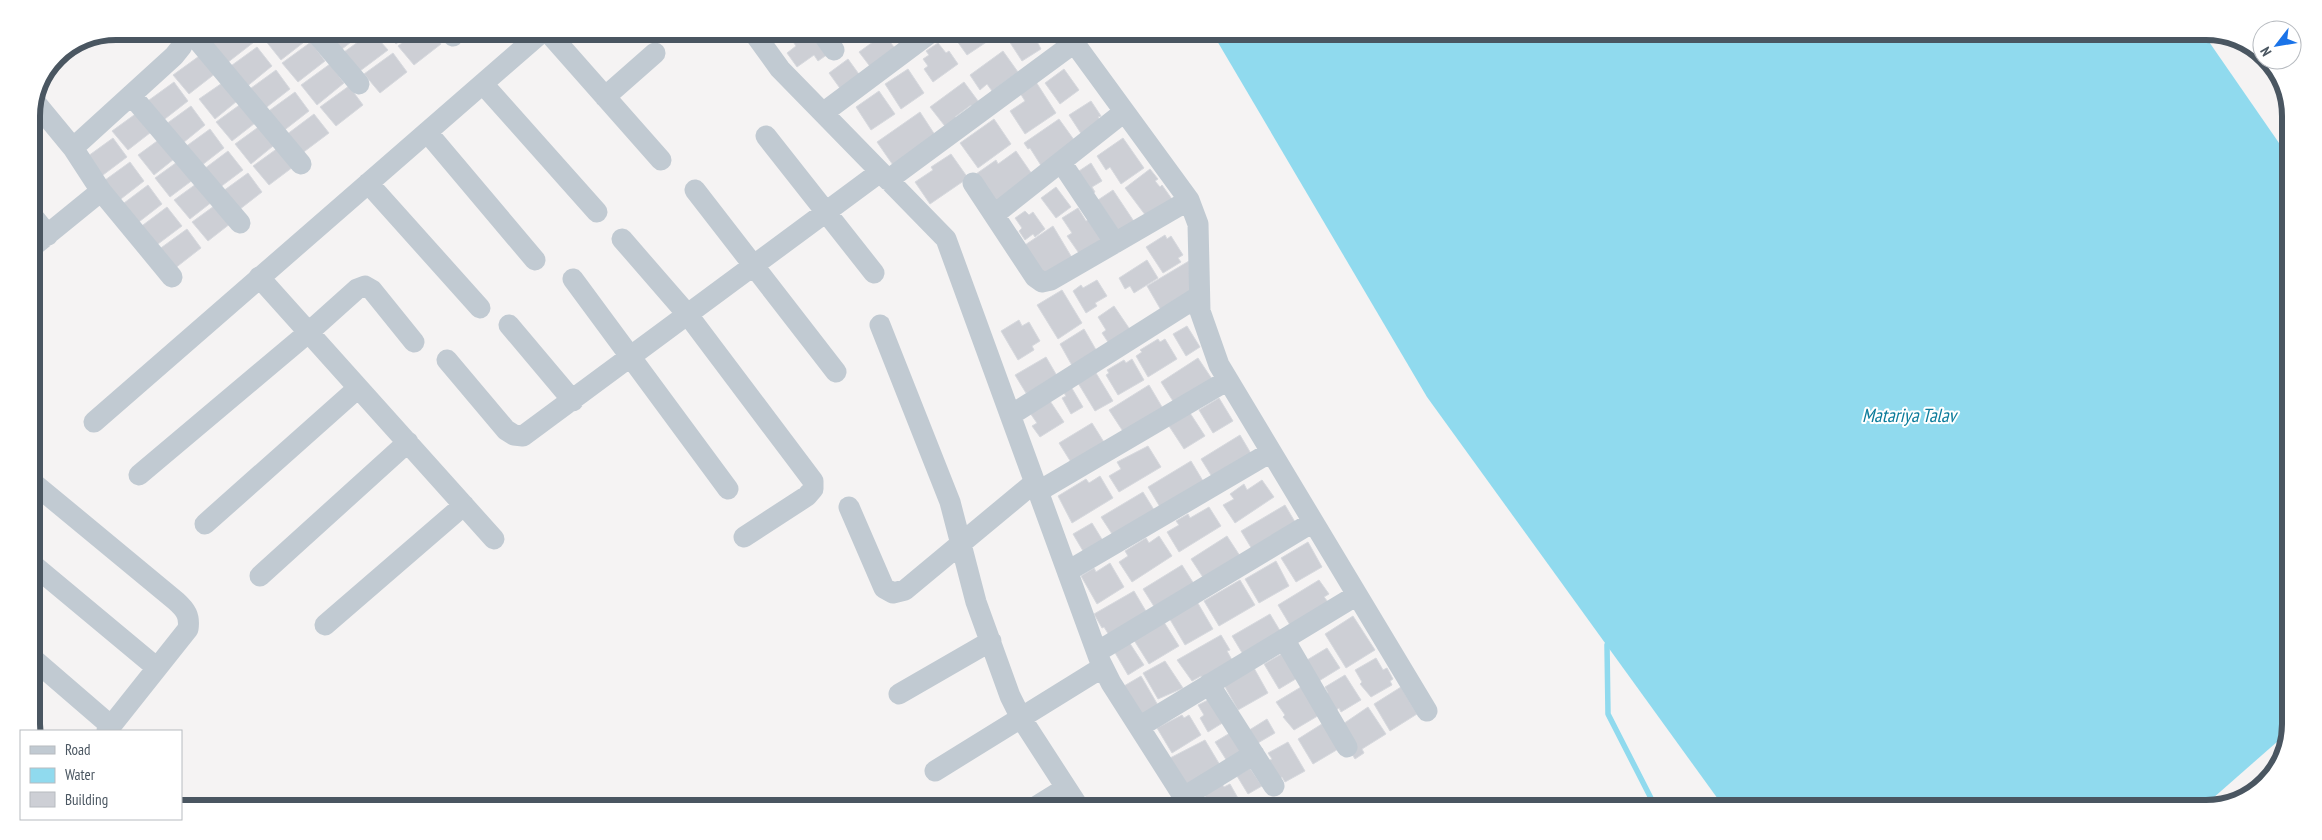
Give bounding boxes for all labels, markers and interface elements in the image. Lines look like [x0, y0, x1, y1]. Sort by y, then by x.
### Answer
north arrow [2252, 20, 2302, 70]
text: N [2256, 44, 2276, 60]
water label: Matariya Talav [1862, 403, 1959, 427]
legend [20, 730, 182, 820]
text: Road [65, 740, 91, 759]
text: Water [65, 765, 96, 784]
text: Building [65, 790, 108, 809]

